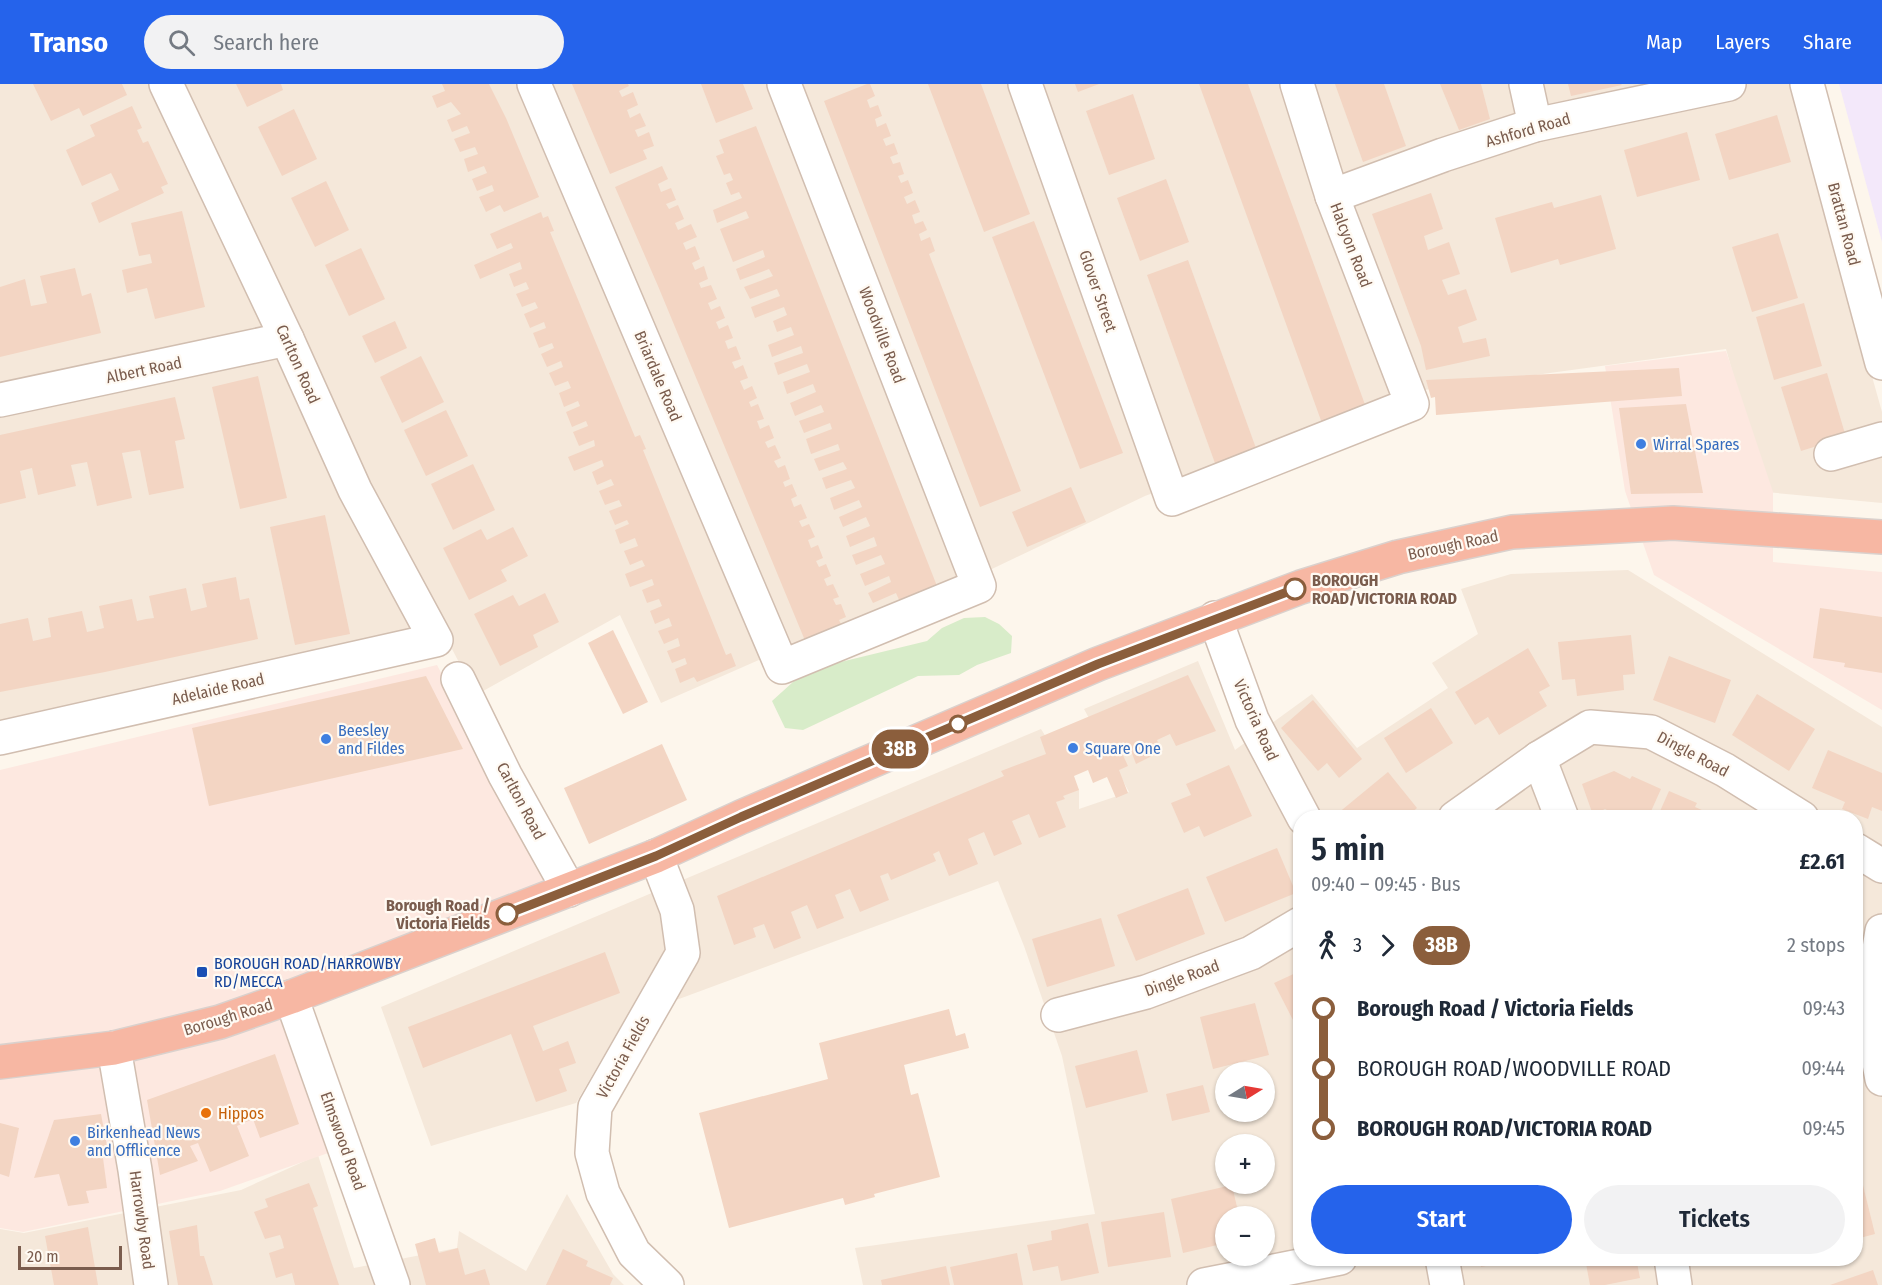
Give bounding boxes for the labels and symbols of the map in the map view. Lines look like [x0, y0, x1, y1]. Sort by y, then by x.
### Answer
street label: Ashford Road [1483, 109, 1573, 151]
street label: Brattan Road [1824, 180, 1864, 268]
street label: Halcyon Road [1326, 200, 1376, 290]
street label: Glover Street [1075, 248, 1121, 335]
street label: Woodville Road [855, 284, 909, 386]
street label: Carlton Road [272, 322, 324, 406]
street label: Briardale Road [630, 328, 686, 424]
street label: Albert Road [104, 353, 184, 387]
place label: Wirral Spares [1653, 435, 1740, 454]
marker: Wirral Spares [1634, 437, 1648, 451]
street label: Borough Road [1406, 526, 1500, 564]
place label: BOROUGH ROAD/VICTORIA ROAD [1312, 571, 1457, 608]
marker: BOROUGH ROAD/VICTORIA ROAD [1284, 578, 1306, 600]
street label: Adelaide Road [170, 669, 266, 709]
street label: Victoria Road [1230, 676, 1282, 764]
unlabelled marker [949, 715, 967, 733]
place label: Beesley and Fildes [338, 721, 405, 758]
street label: Dingle Road [1654, 727, 1732, 781]
line badge: 38B [866, 730, 934, 768]
marker: Beesley and Fildes [319, 732, 333, 746]
place label: Square One [1085, 739, 1161, 758]
marker: Square One [1066, 741, 1080, 755]
street label: Carlton Road [493, 759, 549, 843]
place label: Borough Road / Victoria Fields [386, 896, 490, 933]
marker: Borough Road / Victoria Fields [496, 903, 518, 925]
place label: BOROUGH ROAD/HARROWBY RD/MECCA [214, 954, 401, 991]
street label: Dingle Road [1142, 956, 1222, 1000]
marker: BOROUGH ROAD/HARROWBY RD/MECCA [195, 965, 209, 979]
street label: Borough Road [181, 994, 275, 1040]
street label: Victoria Fields [592, 1012, 654, 1102]
north arrow [1215, 1062, 1275, 1122]
street label: Elmswood Road [316, 1089, 370, 1193]
place label: Hippos [218, 1104, 264, 1123]
marker: Hippos [199, 1106, 213, 1120]
place label: Birkenhead News and Offlicence [87, 1123, 200, 1160]
marker: Birkenhead News and Offlicence [68, 1134, 82, 1148]
street label: Harrowby Road [126, 1169, 158, 1271]
scale bar [18, 1243, 122, 1270]

